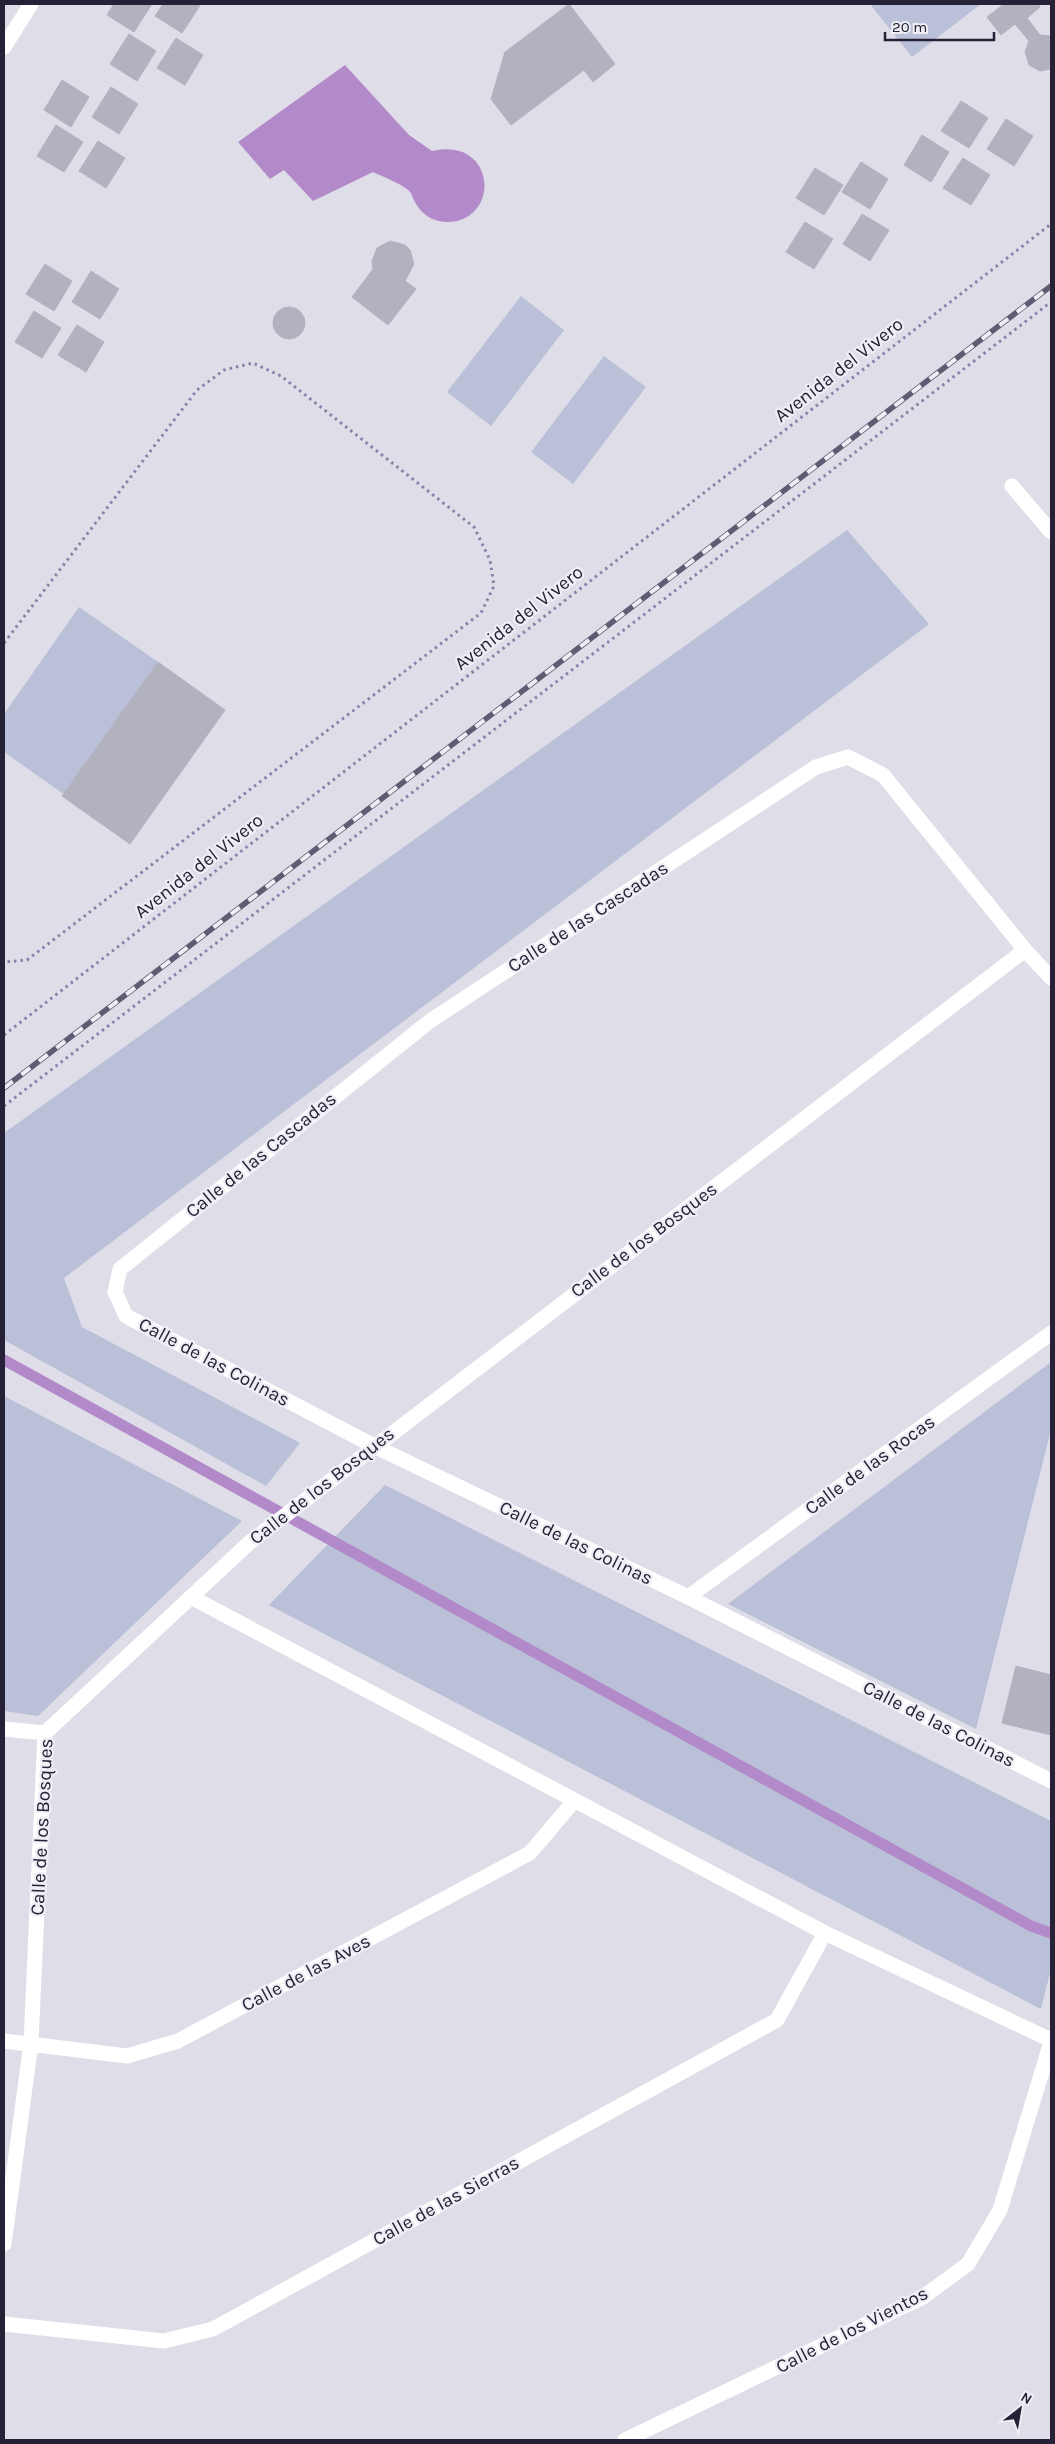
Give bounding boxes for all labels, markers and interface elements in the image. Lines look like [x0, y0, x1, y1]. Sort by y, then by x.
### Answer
scale bar [885, 10, 994, 42]
text: 20 m [892, 18, 927, 36]
street label: Avenida del Vivero [770, 313, 908, 427]
street label: Avenida del Vivero [450, 561, 588, 675]
street label: Avenida del Vivero [130, 809, 268, 923]
street label: Calle de las Cascadas [504, 857, 672, 977]
street label: Calle de las Cascadas [181, 1088, 341, 1222]
street label: Calle de los Bosques [567, 1178, 721, 1302]
street label: Calle de las Colinas [135, 1313, 293, 1411]
street label: Calle de las Rocas [801, 1411, 939, 1519]
street label: Calle de los Bosques [245, 1423, 399, 1549]
street label: Calle de las Colinas [496, 1496, 656, 1590]
street label: Calle de las Colinas [859, 1676, 1019, 1772]
street label: Calle de los Bosques [26, 1738, 58, 1916]
street label: Calle de las Aves [238, 1930, 374, 2016]
street label: Calle de las Sierras [369, 2152, 523, 2250]
street label: Calle de los Vientos [772, 2282, 932, 2378]
north arrow [995, 2384, 1045, 2434]
text: N [1018, 2388, 1035, 2408]

